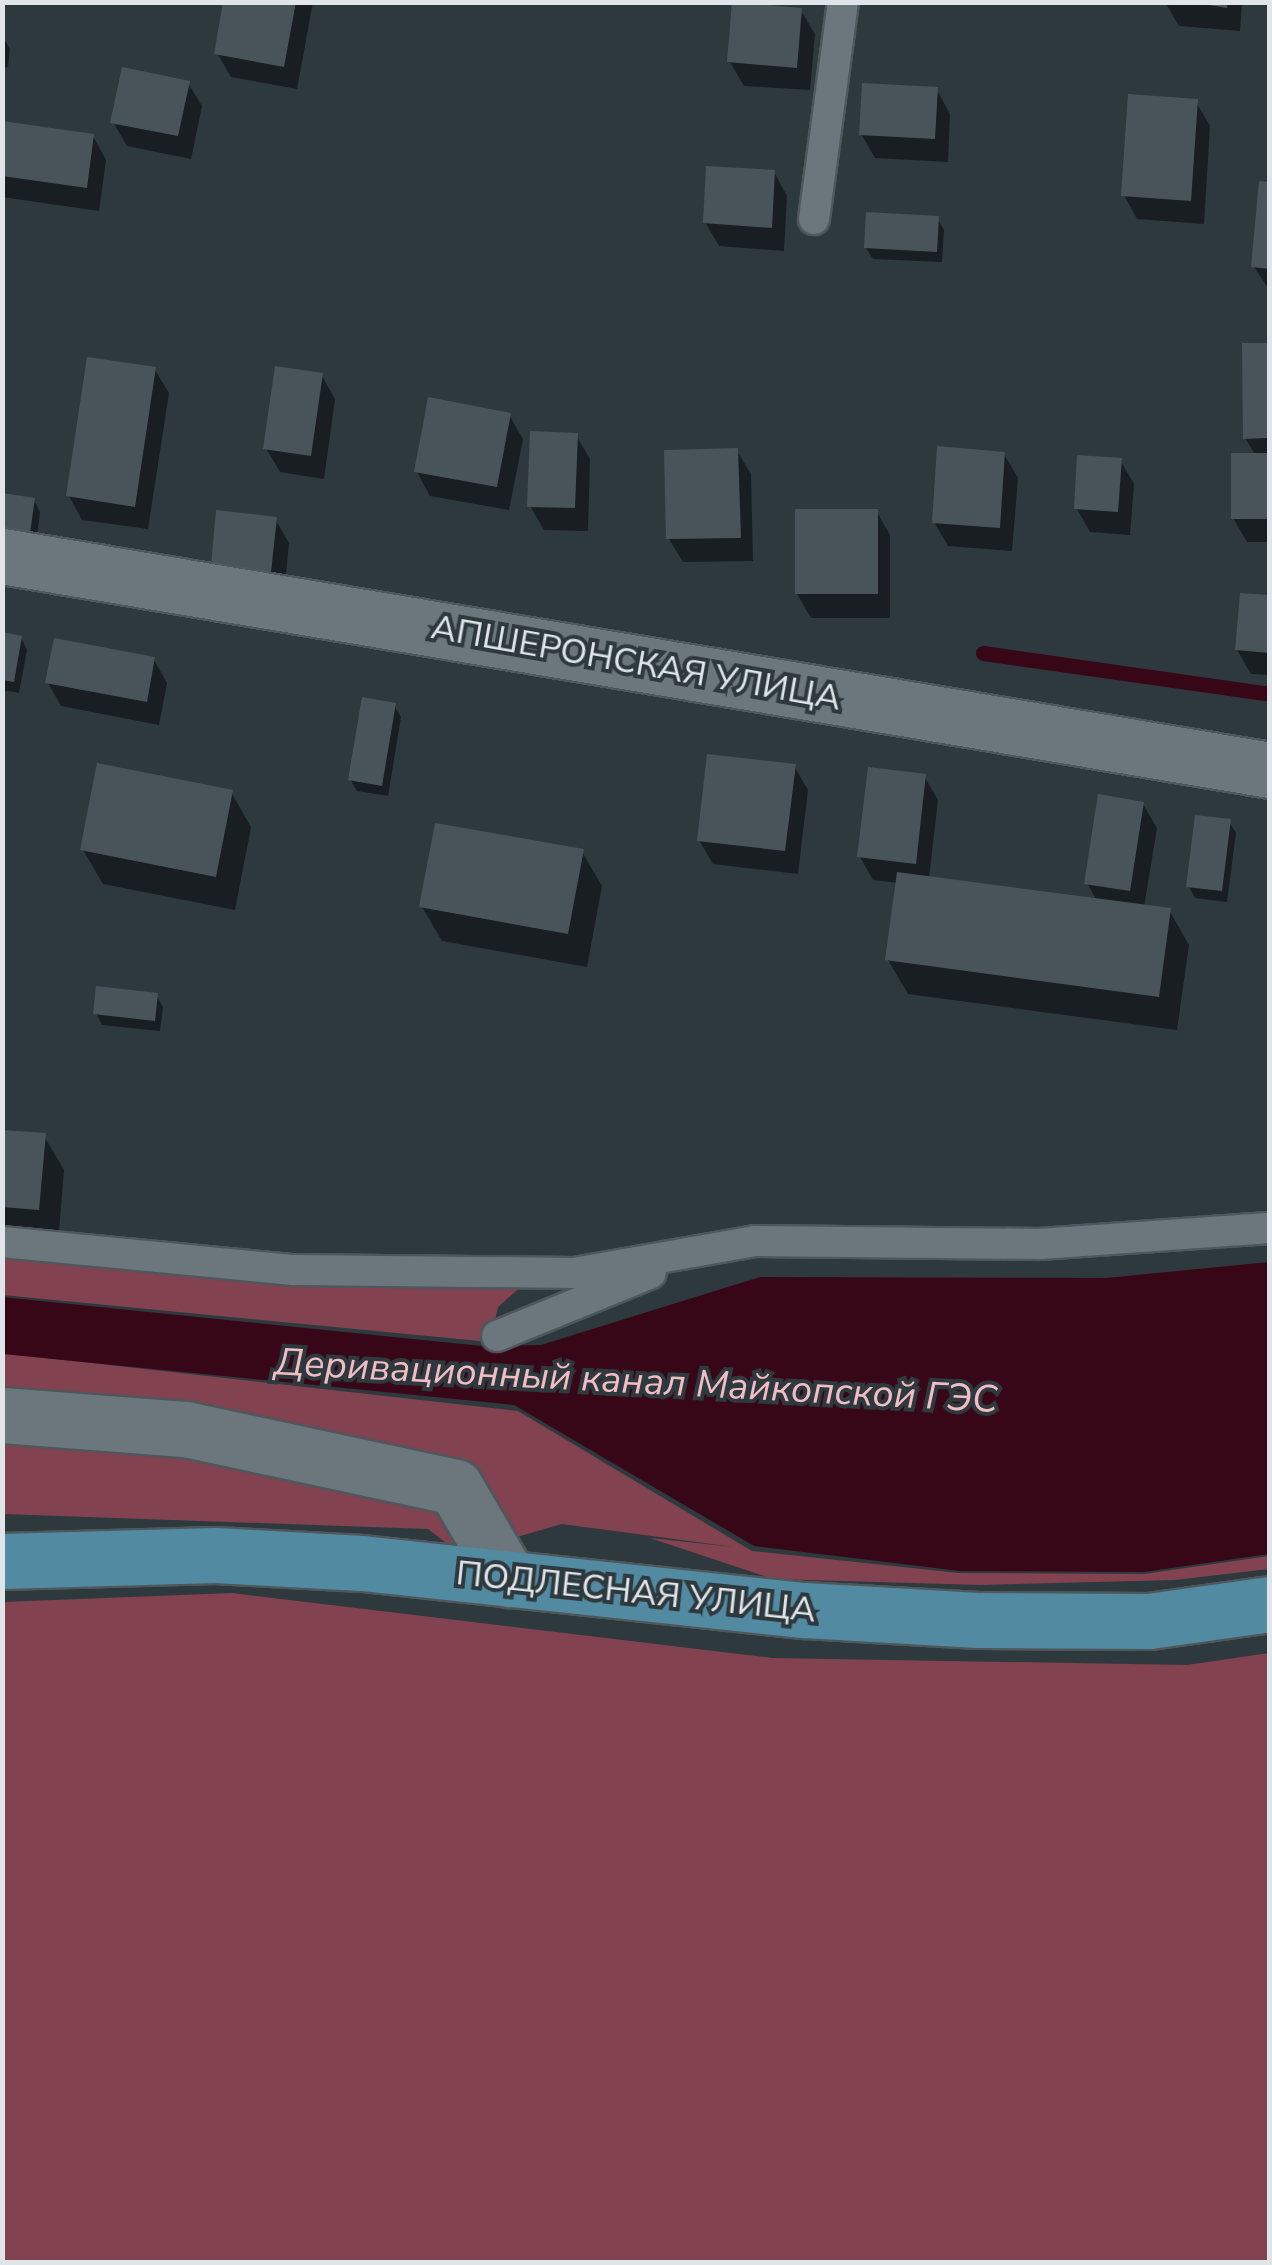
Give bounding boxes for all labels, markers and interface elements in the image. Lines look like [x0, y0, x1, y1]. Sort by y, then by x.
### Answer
street label: АПШЕРОНСКАЯ УЛИЦА [428, 606, 844, 720]
water label: Деривационный канал Майкопской ГЭС [273, 1339, 999, 1423]
street label: ПОДЛЕСНАЯ УЛИЦА [454, 1552, 818, 1632]

